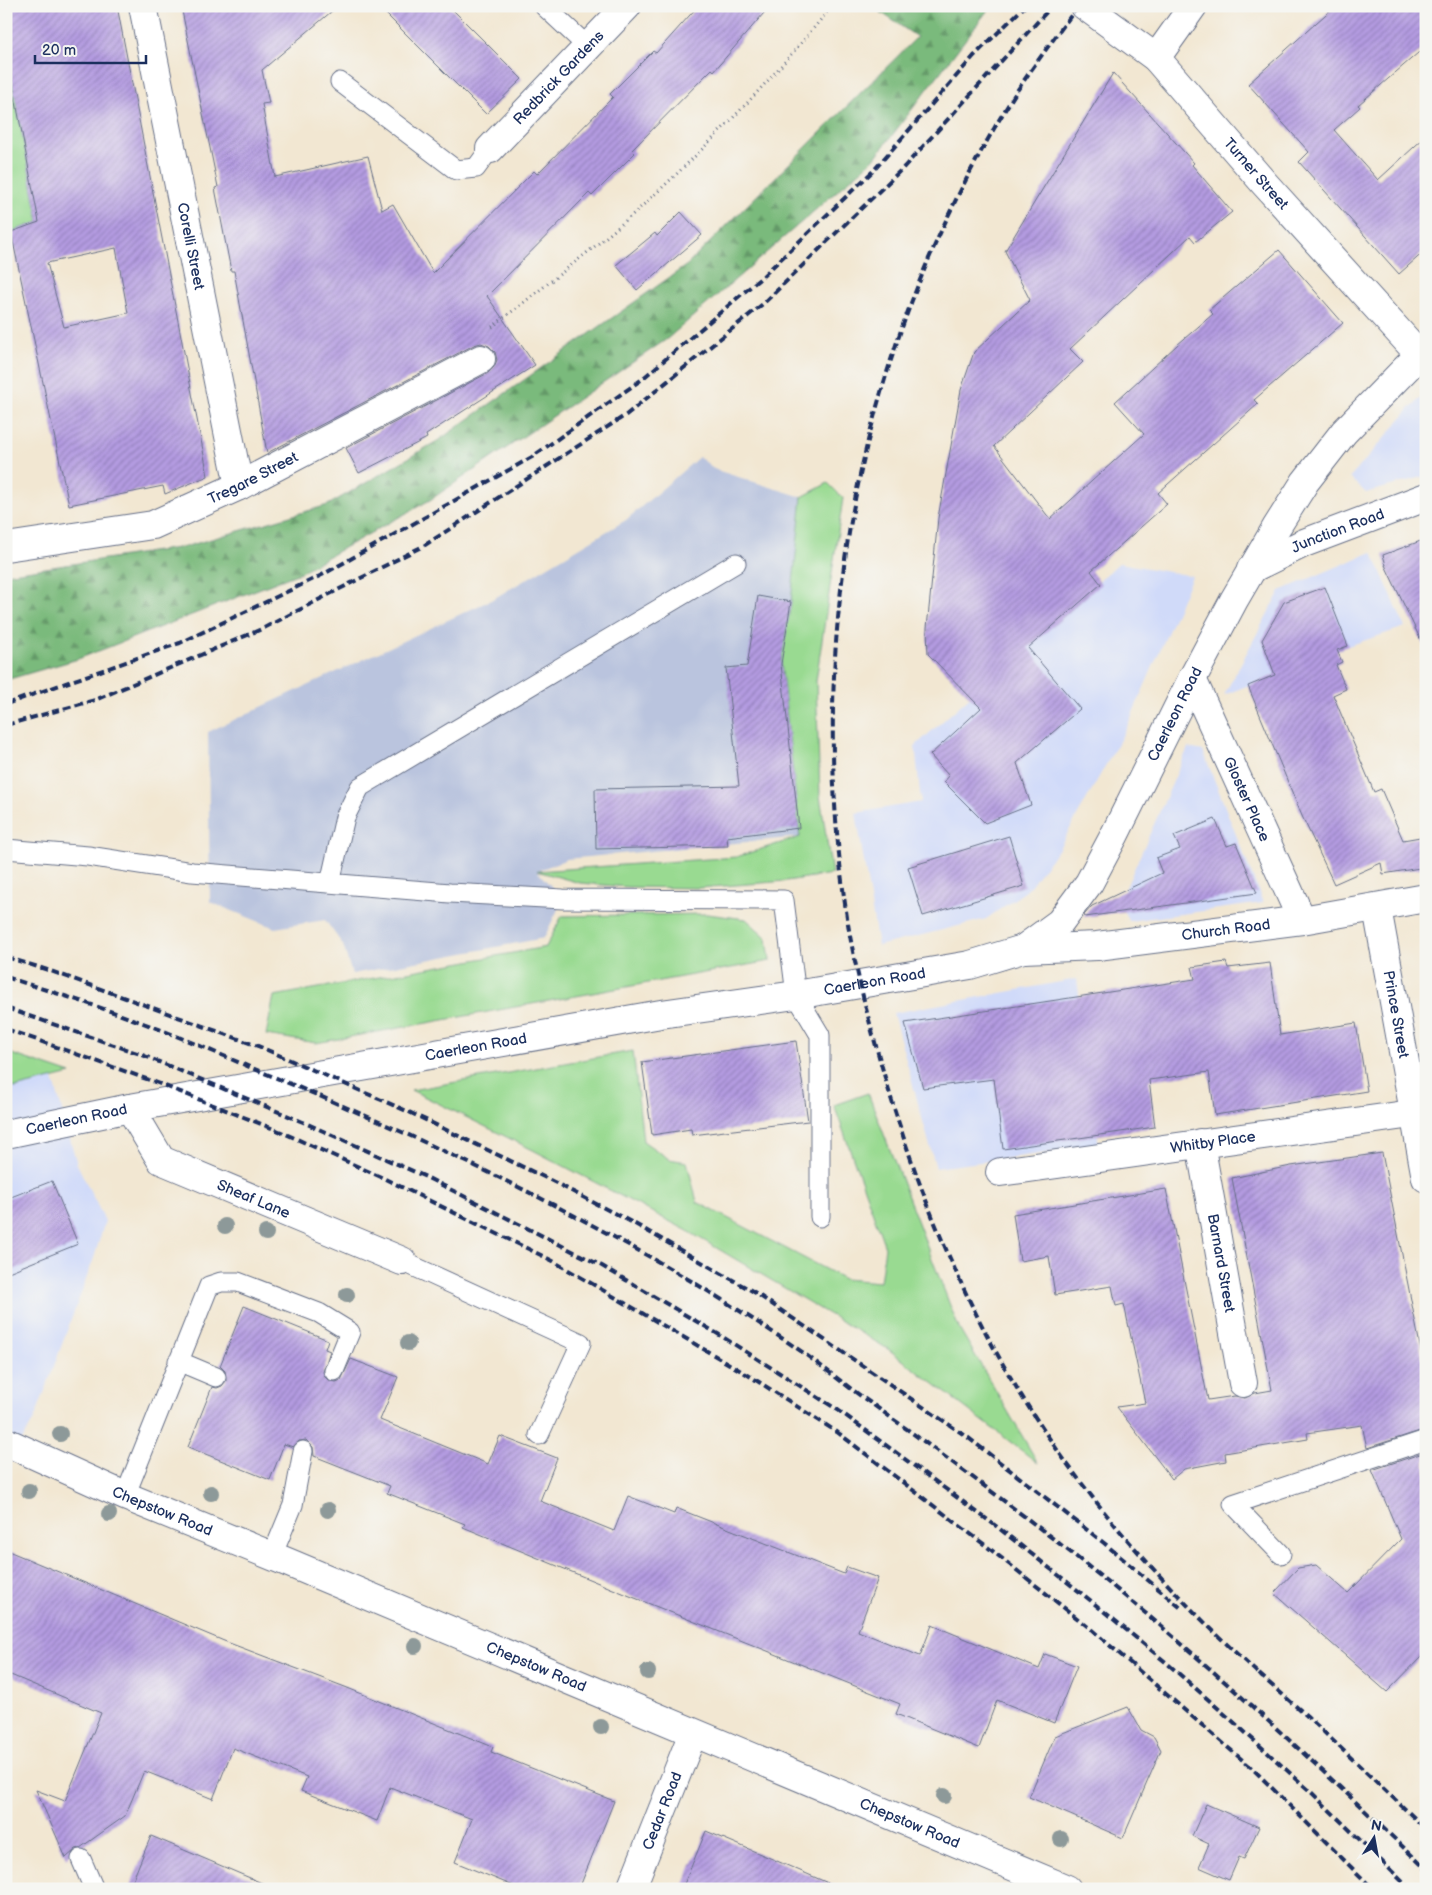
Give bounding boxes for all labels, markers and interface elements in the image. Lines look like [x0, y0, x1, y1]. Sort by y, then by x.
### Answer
street label: Redbrick Gardens [509, 26, 609, 129]
scale bar [35, 32, 146, 64]
text: 20 m [42, 41, 76, 60]
street label: Turner Street [1219, 134, 1293, 214]
street label: Corelli Street [173, 201, 209, 292]
street label: Tregare Street [205, 448, 302, 509]
street label: Junction Road [1288, 505, 1387, 558]
street label: Caerleon Road [1144, 664, 1207, 765]
street label: Gloster Place [1219, 754, 1274, 845]
street label: Church Road [1181, 915, 1271, 945]
street label: Caerleon Road [822, 964, 927, 1000]
street label: Prince Street [1379, 969, 1413, 1060]
street label: Caerleon Road [424, 1029, 528, 1066]
street label: Caerleon Road [24, 1100, 129, 1140]
street label: Whitby Place [1169, 1127, 1257, 1158]
street label: Sheaf Lane [214, 1176, 293, 1223]
street label: Barnard Street [1203, 1212, 1239, 1314]
street label: Chepstow Road [109, 1482, 215, 1541]
street label: Chepstow Road [483, 1638, 589, 1696]
street label: Cedar Road [638, 1769, 687, 1853]
street label: Chepstow Road [857, 1794, 963, 1853]
north arrow [1350, 1812, 1400, 1862]
text: N [1370, 1816, 1383, 1835]

